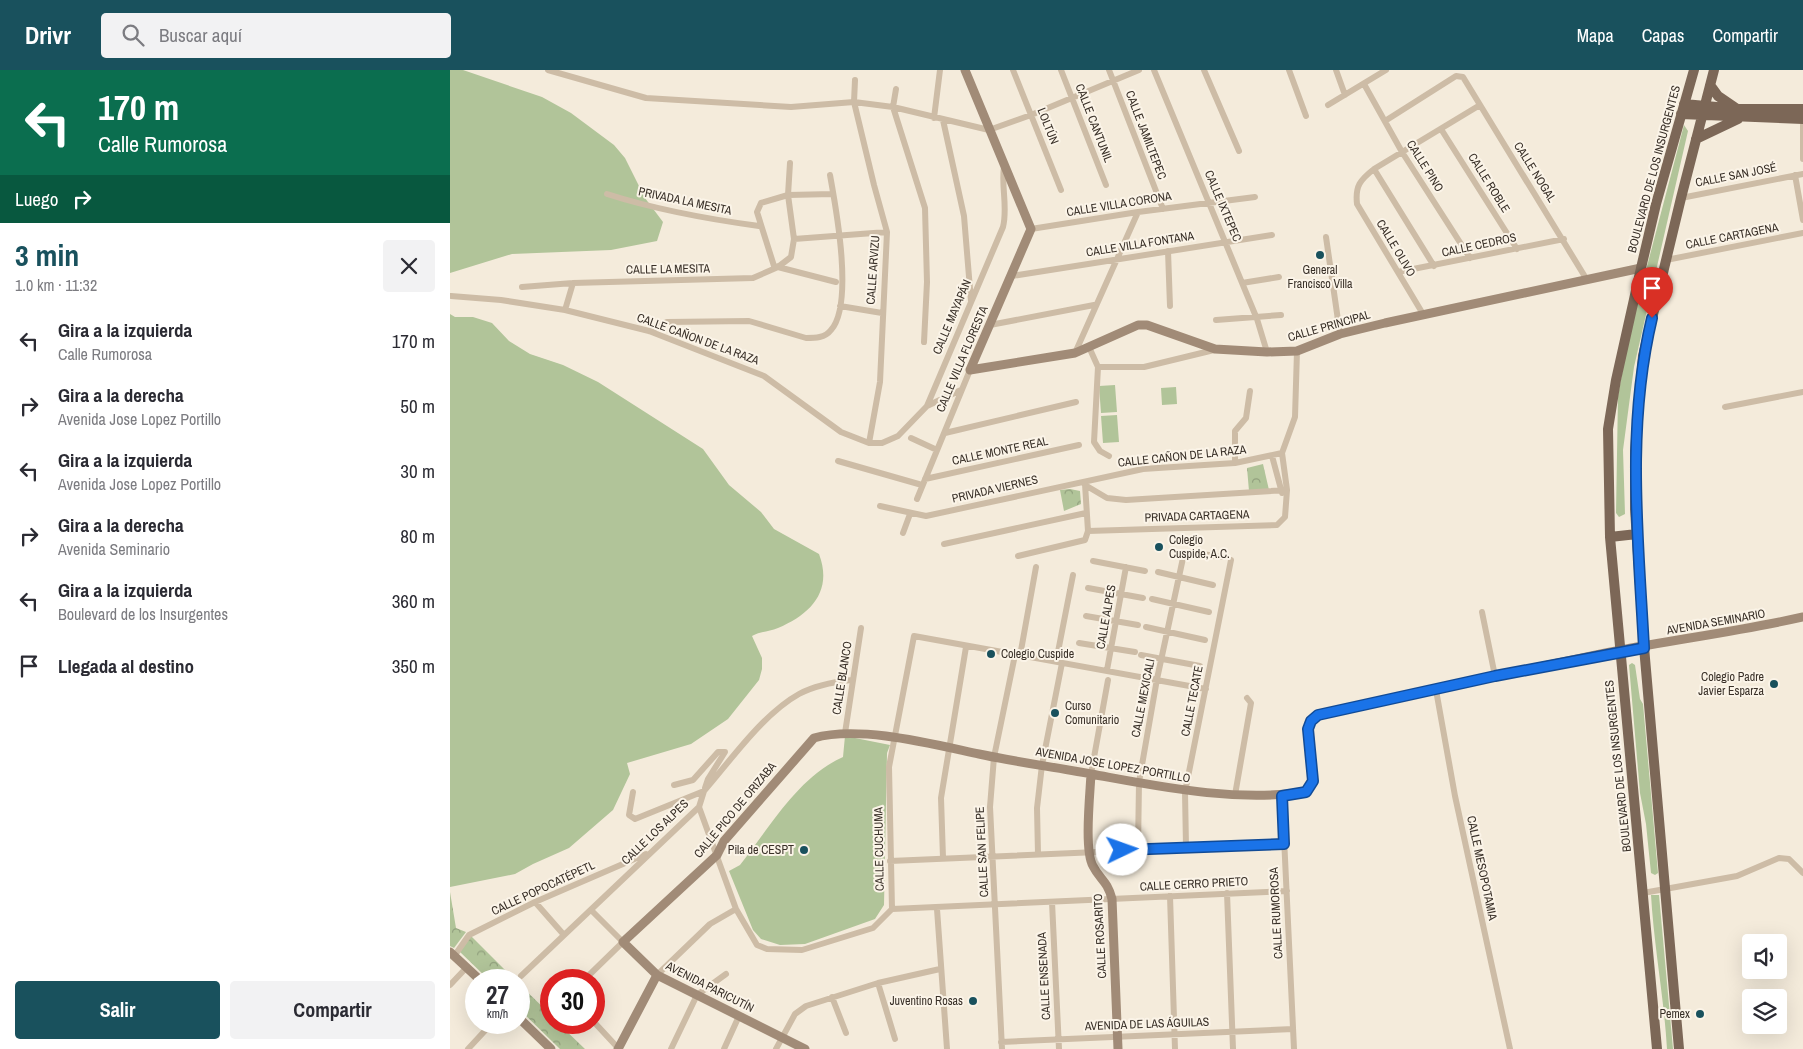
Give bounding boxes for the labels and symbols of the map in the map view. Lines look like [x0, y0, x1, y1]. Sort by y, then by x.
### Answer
street label: CALLE CANTUNIL [1072, 81, 1117, 165]
street label: BOULEVARD DE LOS INSURGENTES [1624, 83, 1684, 254]
street label: CALLE JAMILTEPEC [1122, 88, 1170, 182]
street label: LOLTÚN [1033, 105, 1063, 147]
street label: CALLE PINO [1403, 137, 1447, 195]
street label: CALLE NOGAL [1510, 139, 1560, 206]
street label: CALLE ROBLE [1464, 150, 1514, 216]
street label: CALLE SAN JOSÉ [1694, 159, 1778, 191]
street label: CALLE IXTEPEC [1201, 168, 1245, 244]
street label: PRIVADA LA MESITA [637, 183, 733, 219]
street label: CALLE VILLA CORONA [1065, 188, 1173, 220]
street label: CALLE OLIVO [1373, 216, 1420, 280]
street label: CALLE CARTAGENA [1684, 219, 1780, 253]
street label: CALLE VILLA FONTANA [1085, 227, 1196, 260]
street label: CALLE CEDROS [1440, 229, 1518, 261]
street label: CALLE ARVIZU [863, 235, 883, 305]
marker: General Francisco Villa [1314, 249, 1326, 261]
street label: CALLE LA MESITA [626, 260, 711, 278]
place label: General Francisco Villa [1288, 262, 1353, 292]
pin [1631, 267, 1673, 318]
street label: CALLE MAYAPÁN [929, 277, 975, 357]
street label: CALLE VILLA FLORESTA [932, 303, 992, 415]
street label: CALLE PRINCIPAL [1286, 306, 1373, 345]
street label: CALLE CAÑON DE LA RAZA [635, 309, 762, 369]
street label: CALLE MONTE REAL [950, 433, 1050, 469]
street label: CALLE CAÑON DE LA RAZA [1117, 441, 1247, 471]
street label: PRIVADA VIERNES [950, 471, 1040, 507]
street label: PRIVADA CARTAGENA [1144, 506, 1250, 526]
place label: Colegio Cuspide, A.C. [1169, 532, 1230, 562]
marker: Colegio Cuspide, A.C. [1153, 541, 1165, 553]
street label: CALLE ALPES [1092, 583, 1120, 650]
street label: AVENIDA SEMINARIO [1664, 605, 1767, 639]
street label: CALLE BLANCO [828, 640, 856, 716]
place label: Colegio Cuspide [1001, 646, 1074, 662]
marker: Colegio Cuspide [985, 648, 997, 660]
street label: CALLE MEXICALI [1128, 657, 1158, 739]
street label: CALLE TECATE [1177, 664, 1207, 738]
place label: Colegio Padre Javier Esparza [1698, 669, 1765, 699]
marker: Colegio Padre Javier Esparza [1768, 678, 1780, 690]
street label: BOULEVARD DE LOS INSURGENTES [1601, 679, 1635, 853]
place label: Curso Comunitario [1065, 698, 1119, 728]
marker: Curso Comunitario [1049, 707, 1061, 719]
street label: AVENIDA JOSE LOPEZ PORTILLO [1033, 743, 1192, 787]
street label: CALLE PICO DE ORIZABA [690, 758, 780, 861]
street label: CALLE LOS ALPES [618, 796, 692, 868]
street label: CALLE CUCHUMA [870, 806, 888, 891]
street label: CALLE SAN FELIPE [972, 806, 992, 898]
street label: CALLE MESOPOTAMIA [1463, 814, 1501, 922]
position arrow [1095, 823, 1147, 875]
place label: Pila de CESPT [728, 842, 794, 858]
marker: Pila de CESPT [798, 844, 810, 856]
street label: CALLE POPOCATÉPETL [489, 857, 598, 919]
street label: CALLE RUMOROSA [1266, 866, 1286, 959]
street label: CALLE CERRO PRIETO [1139, 873, 1249, 895]
street label: CALLE ROSARITO [1090, 893, 1110, 979]
street label: CALLE ENSENADA [1034, 931, 1054, 1020]
street label: AVENIDA PARICUTÍN [662, 957, 757, 1016]
speed limit sign: 30 [540, 969, 605, 1034]
place label: Juventino Rosas [890, 993, 963, 1009]
marker: Juventino Rosas [967, 995, 979, 1007]
place label: Pemex [1659, 1006, 1690, 1022]
marker: Pemex [1694, 1008, 1706, 1020]
street label: AVENIDA DE LAS ÁGUILAS [1083, 1014, 1210, 1034]

